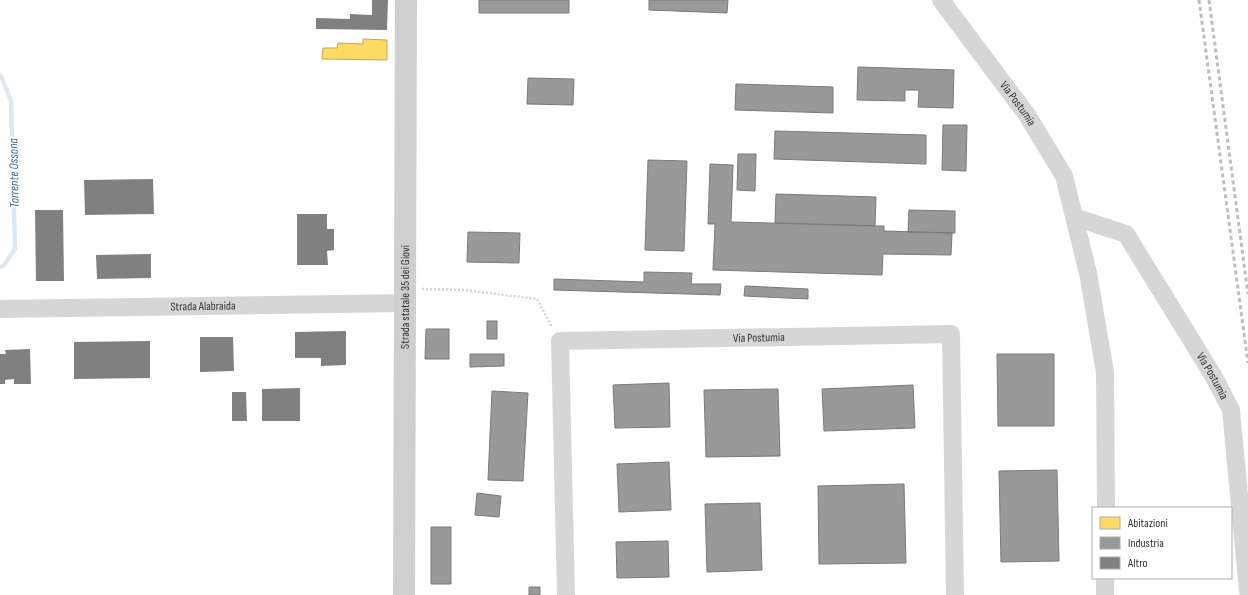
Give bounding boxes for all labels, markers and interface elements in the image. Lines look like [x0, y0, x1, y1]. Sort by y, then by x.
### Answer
street label: Via Postumia [996, 78, 1039, 129]
water label: Torrente Ossona [5, 137, 23, 208]
street label: Strada statale 35 dei Giovi [398, 245, 413, 349]
street label: Strada Alabraida [170, 299, 236, 314]
street label: Via Postumia [733, 330, 785, 346]
street label: Via Postumia [1193, 350, 1232, 403]
legend [1092, 507, 1232, 579]
text: Abitazioni [1127, 516, 1168, 531]
text: Industria [1128, 536, 1164, 551]
text: Altro [1127, 556, 1147, 571]

